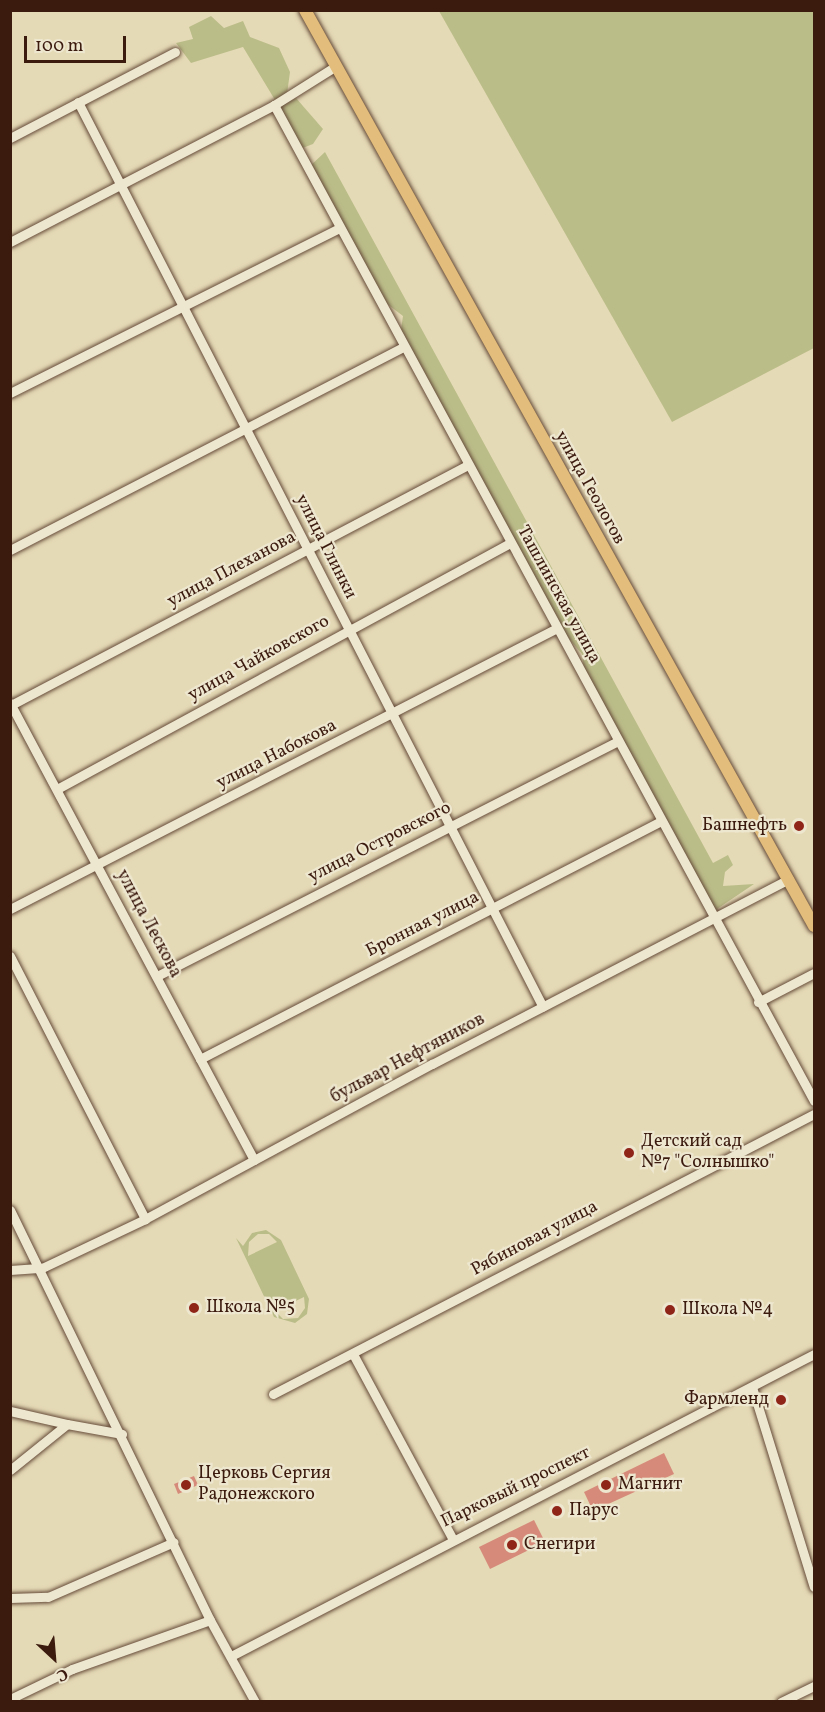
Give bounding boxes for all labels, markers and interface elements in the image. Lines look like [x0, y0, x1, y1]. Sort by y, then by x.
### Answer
scale bar [27, 24, 129, 62]
text: 100 m [35, 34, 84, 59]
street label: улица Геологов [549, 427, 629, 549]
street label: улица Глинки [289, 491, 361, 603]
street label: Ташлинская улица [511, 522, 605, 668]
street label: улица Плеханова [164, 527, 300, 613]
street label: улица Чайковского [184, 611, 334, 707]
street label: улица Набокова [213, 715, 341, 795]
street label: улица Островского [305, 798, 455, 888]
place label: Башнефть [702, 815, 787, 837]
marker: Башнефть [792, 819, 806, 833]
street label: улица Лескова [110, 866, 186, 982]
street label: Бронная улица [362, 887, 484, 963]
street label: бульвар Нефтяников [327, 1009, 489, 1109]
place label: Детский сад №7 "Солнышко" [641, 1132, 774, 1174]
marker: Детский сад №7 "Солнышко" [622, 1146, 636, 1160]
street label: Рябиновая улица [468, 1196, 602, 1282]
place label: Школа №5 [206, 1297, 295, 1319]
place label: Школа №4 [682, 1299, 773, 1321]
marker: Школа №5 [187, 1301, 201, 1315]
marker: Школа №4 [663, 1303, 677, 1317]
place label: Фармленд [684, 1389, 769, 1411]
marker: Фармленд [774, 1393, 788, 1407]
street label: Парковый проспект [438, 1442, 594, 1534]
place label: Церковь Сергия Радонежского [198, 1464, 331, 1506]
place label: Магнит [618, 1474, 682, 1496]
marker: Церковь Сергия Радонежского [179, 1478, 193, 1492]
marker: Магнит [599, 1478, 613, 1492]
place label: Парус [569, 1500, 619, 1522]
marker: Парус [550, 1504, 564, 1518]
place label: Снегири [524, 1534, 595, 1556]
marker: Снегири [505, 1538, 519, 1552]
north arrow [24, 1628, 84, 1688]
text: С [52, 1662, 71, 1686]

